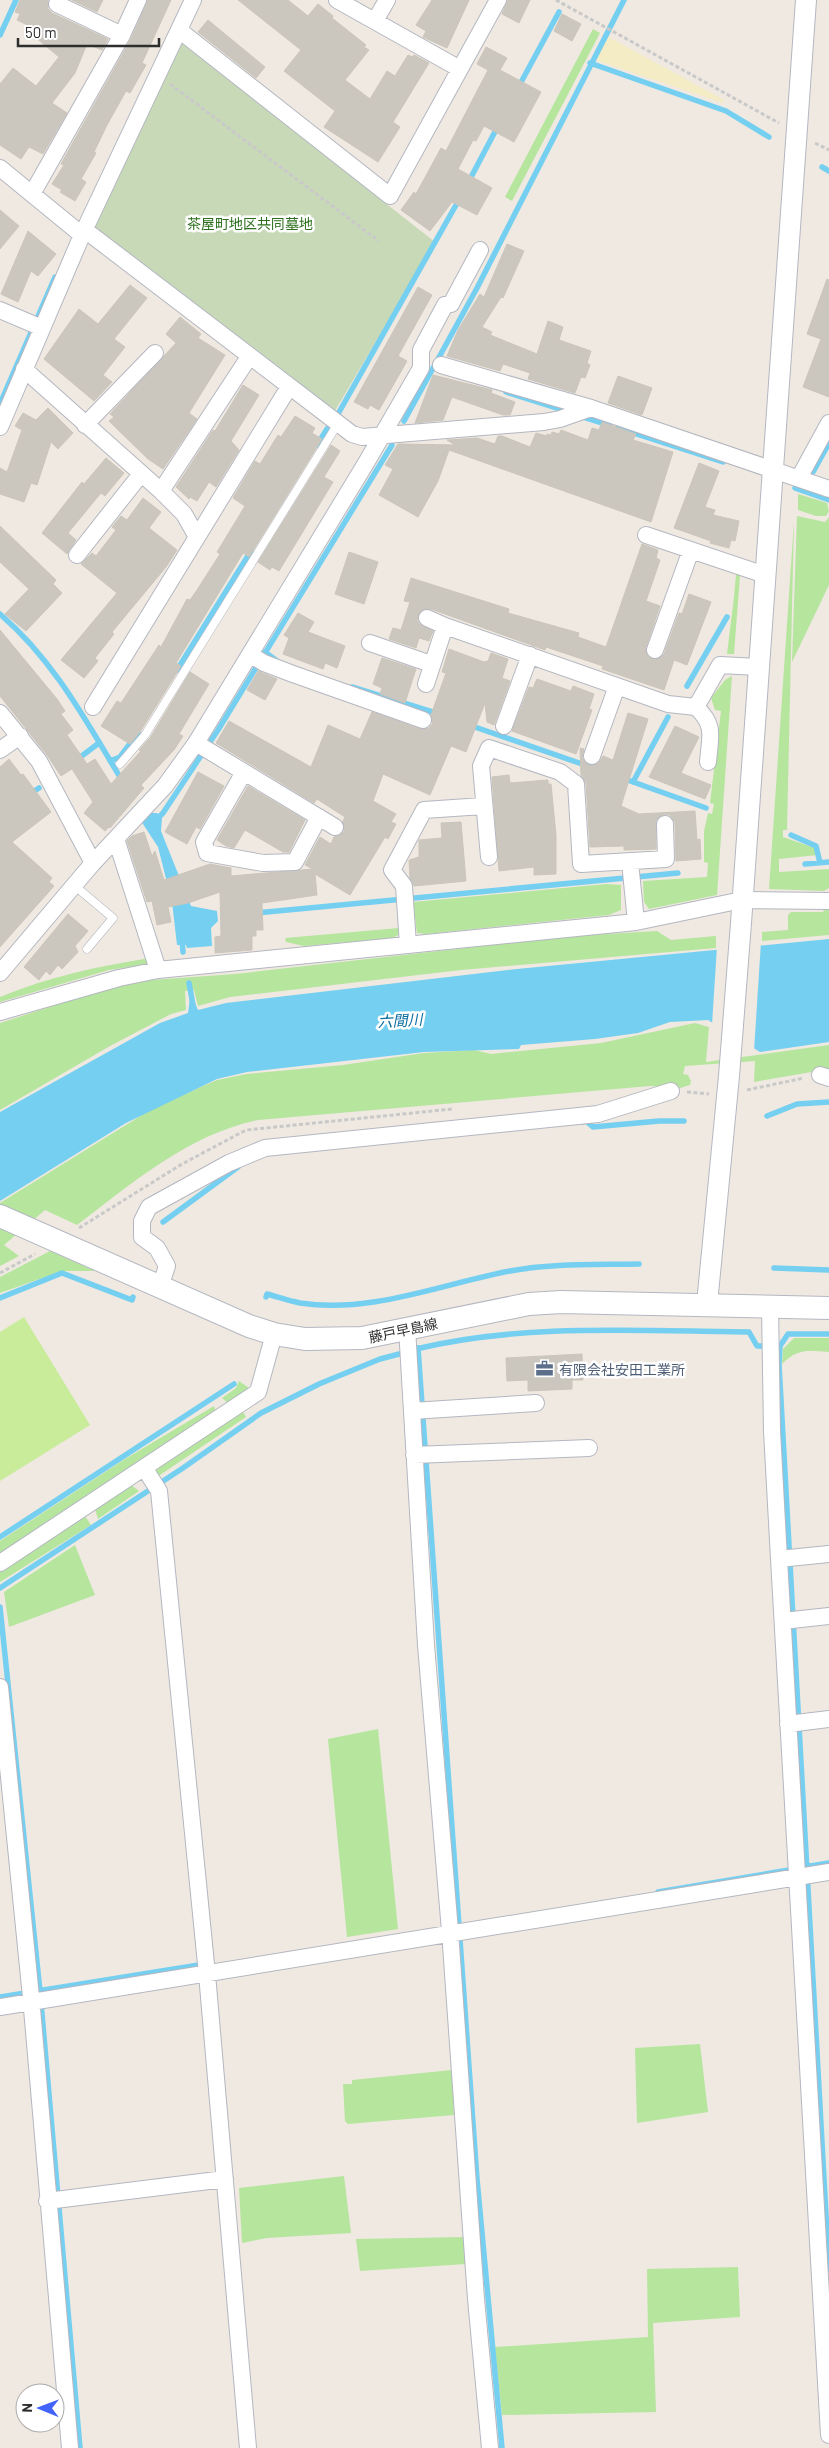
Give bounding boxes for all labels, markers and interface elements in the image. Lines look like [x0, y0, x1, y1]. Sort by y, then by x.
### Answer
scale bar [18, 15, 159, 47]
text: 50 m [25, 23, 57, 41]
park label: 茶屋町地区共同墓地 [187, 215, 313, 232]
water label: 六間川 [377, 1010, 425, 1030]
street label: 藤戸早島線 [367, 1314, 439, 1346]
office icon: 有限会社安田工業所 [535, 1359, 555, 1379]
place label: 有限会社安田工業所 [559, 1361, 685, 1378]
north arrow [15, 2383, 65, 2433]
text: N [18, 2403, 35, 2413]

